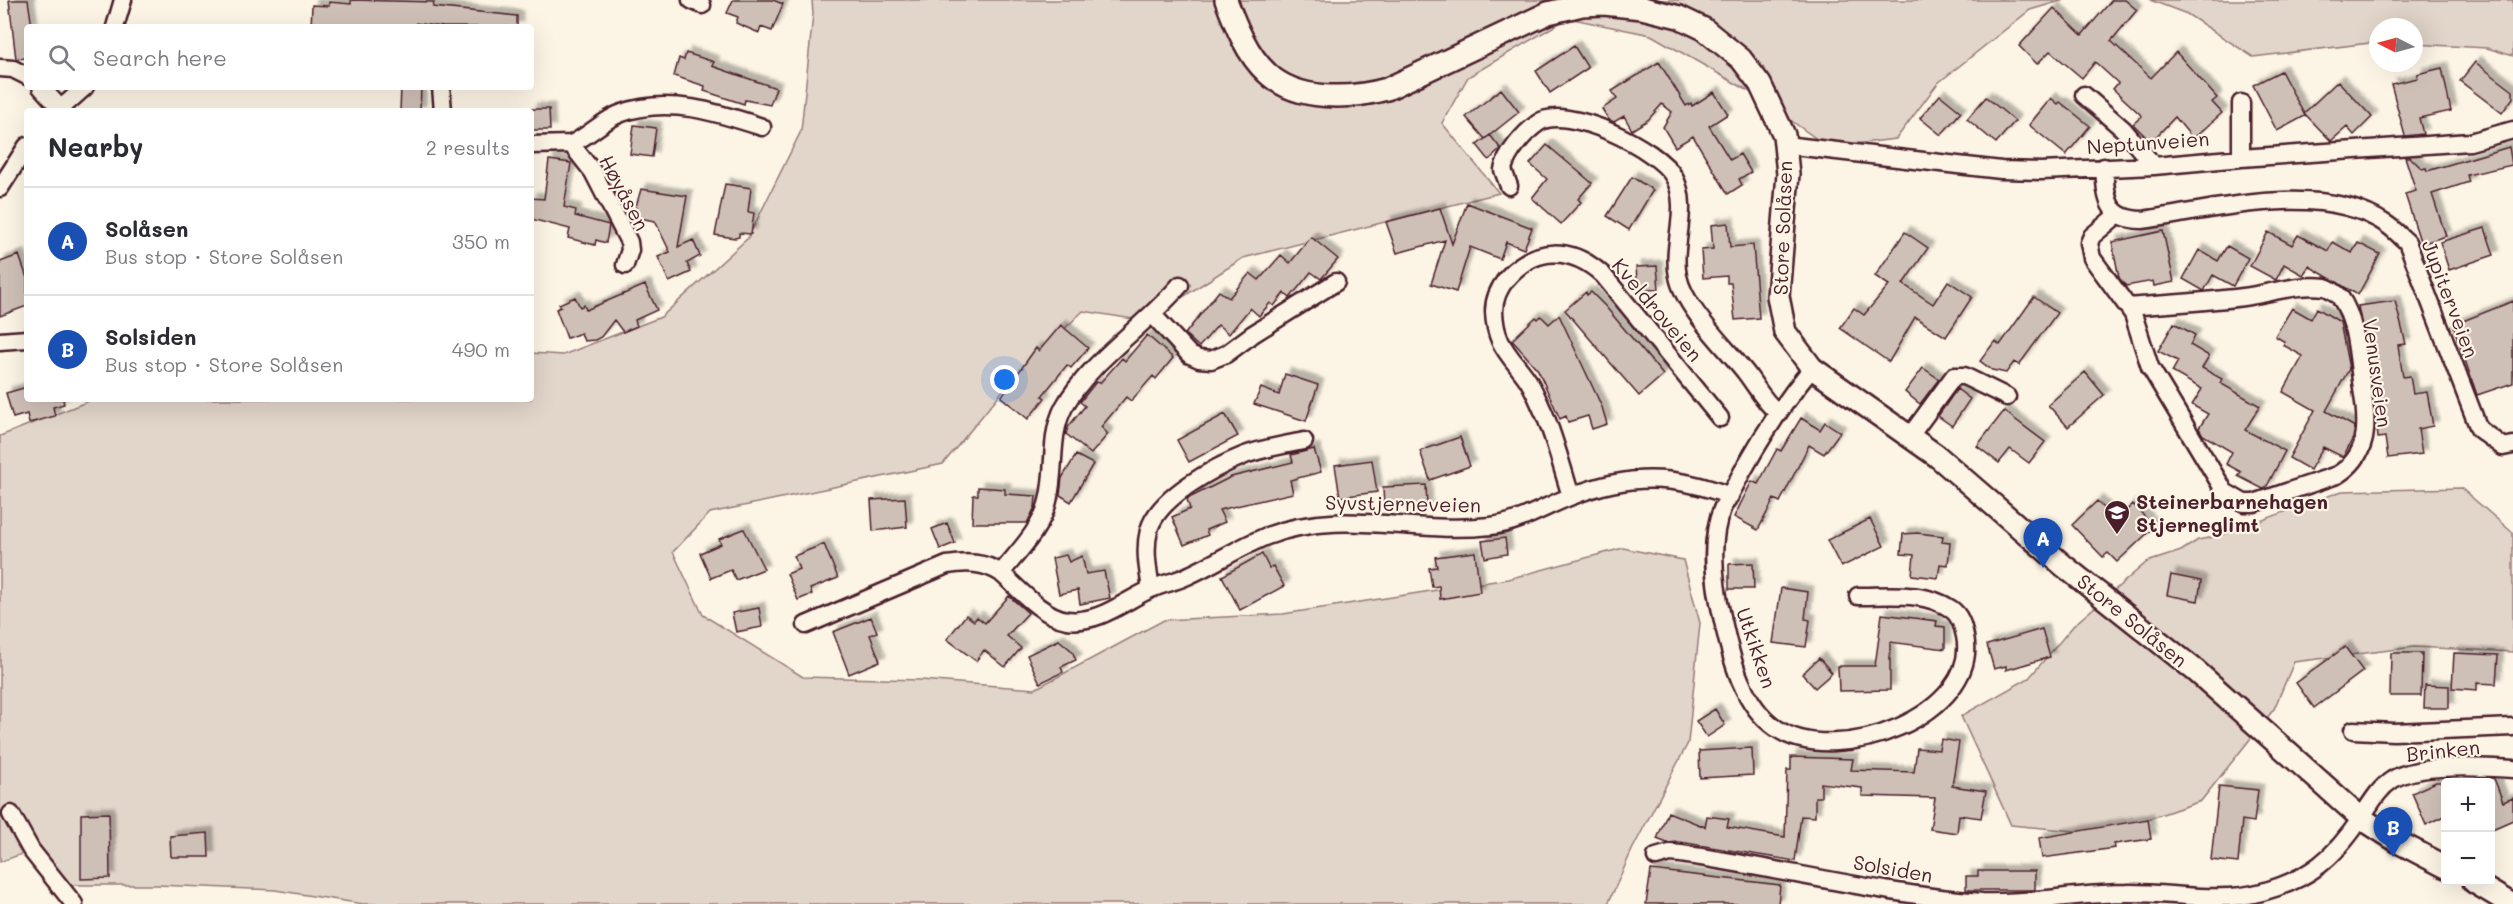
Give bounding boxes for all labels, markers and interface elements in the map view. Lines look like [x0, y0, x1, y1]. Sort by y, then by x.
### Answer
north arrow [2369, 18, 2423, 72]
search box [24, 24, 534, 90]
icon: search [45, 41, 78, 74]
text: Search here [93, 43, 227, 72]
street label: Neptunveien [2086, 125, 2210, 159]
text: Nearby [48, 130, 143, 164]
text: 2 results [426, 134, 510, 160]
street label: Høyåsen [594, 150, 656, 235]
street label: Store Solåsen [1767, 160, 1797, 296]
text: Solåsen [105, 214, 188, 243]
text: A [61, 228, 74, 254]
text: 350 m [452, 228, 510, 254]
street label: Jupiterveien [2417, 236, 2485, 361]
text: Bus stop · Store Solåsen [105, 243, 343, 269]
street label: Kveldroveien [1607, 252, 1709, 366]
street label: Venusveien [2357, 317, 2398, 429]
text: Solsiden [105, 322, 196, 351]
text: B [61, 336, 74, 362]
text: 490 m [452, 336, 510, 362]
text: Bus stop · Store Solåsen [105, 351, 343, 377]
your location [990, 365, 1019, 394]
place label: Steinerbarnehagen Stjerneglimt [2136, 488, 2328, 537]
street label: Syvstjerneveien [1325, 489, 1481, 517]
school or university icon: Steinerbarnehagen Stjerneglimt [2102, 498, 2132, 536]
pin: A [2024, 518, 2062, 568]
street label: Store Solåsen [2072, 568, 2193, 673]
street label: Utkikken [1731, 604, 1783, 691]
street label: Brinken [2405, 733, 2481, 767]
map controls [2441, 778, 2495, 886]
button: + [2441, 778, 2495, 832]
pin: B [2374, 808, 2412, 857]
button: − [2441, 832, 2495, 886]
street label: Solsiden [1851, 848, 1935, 888]

